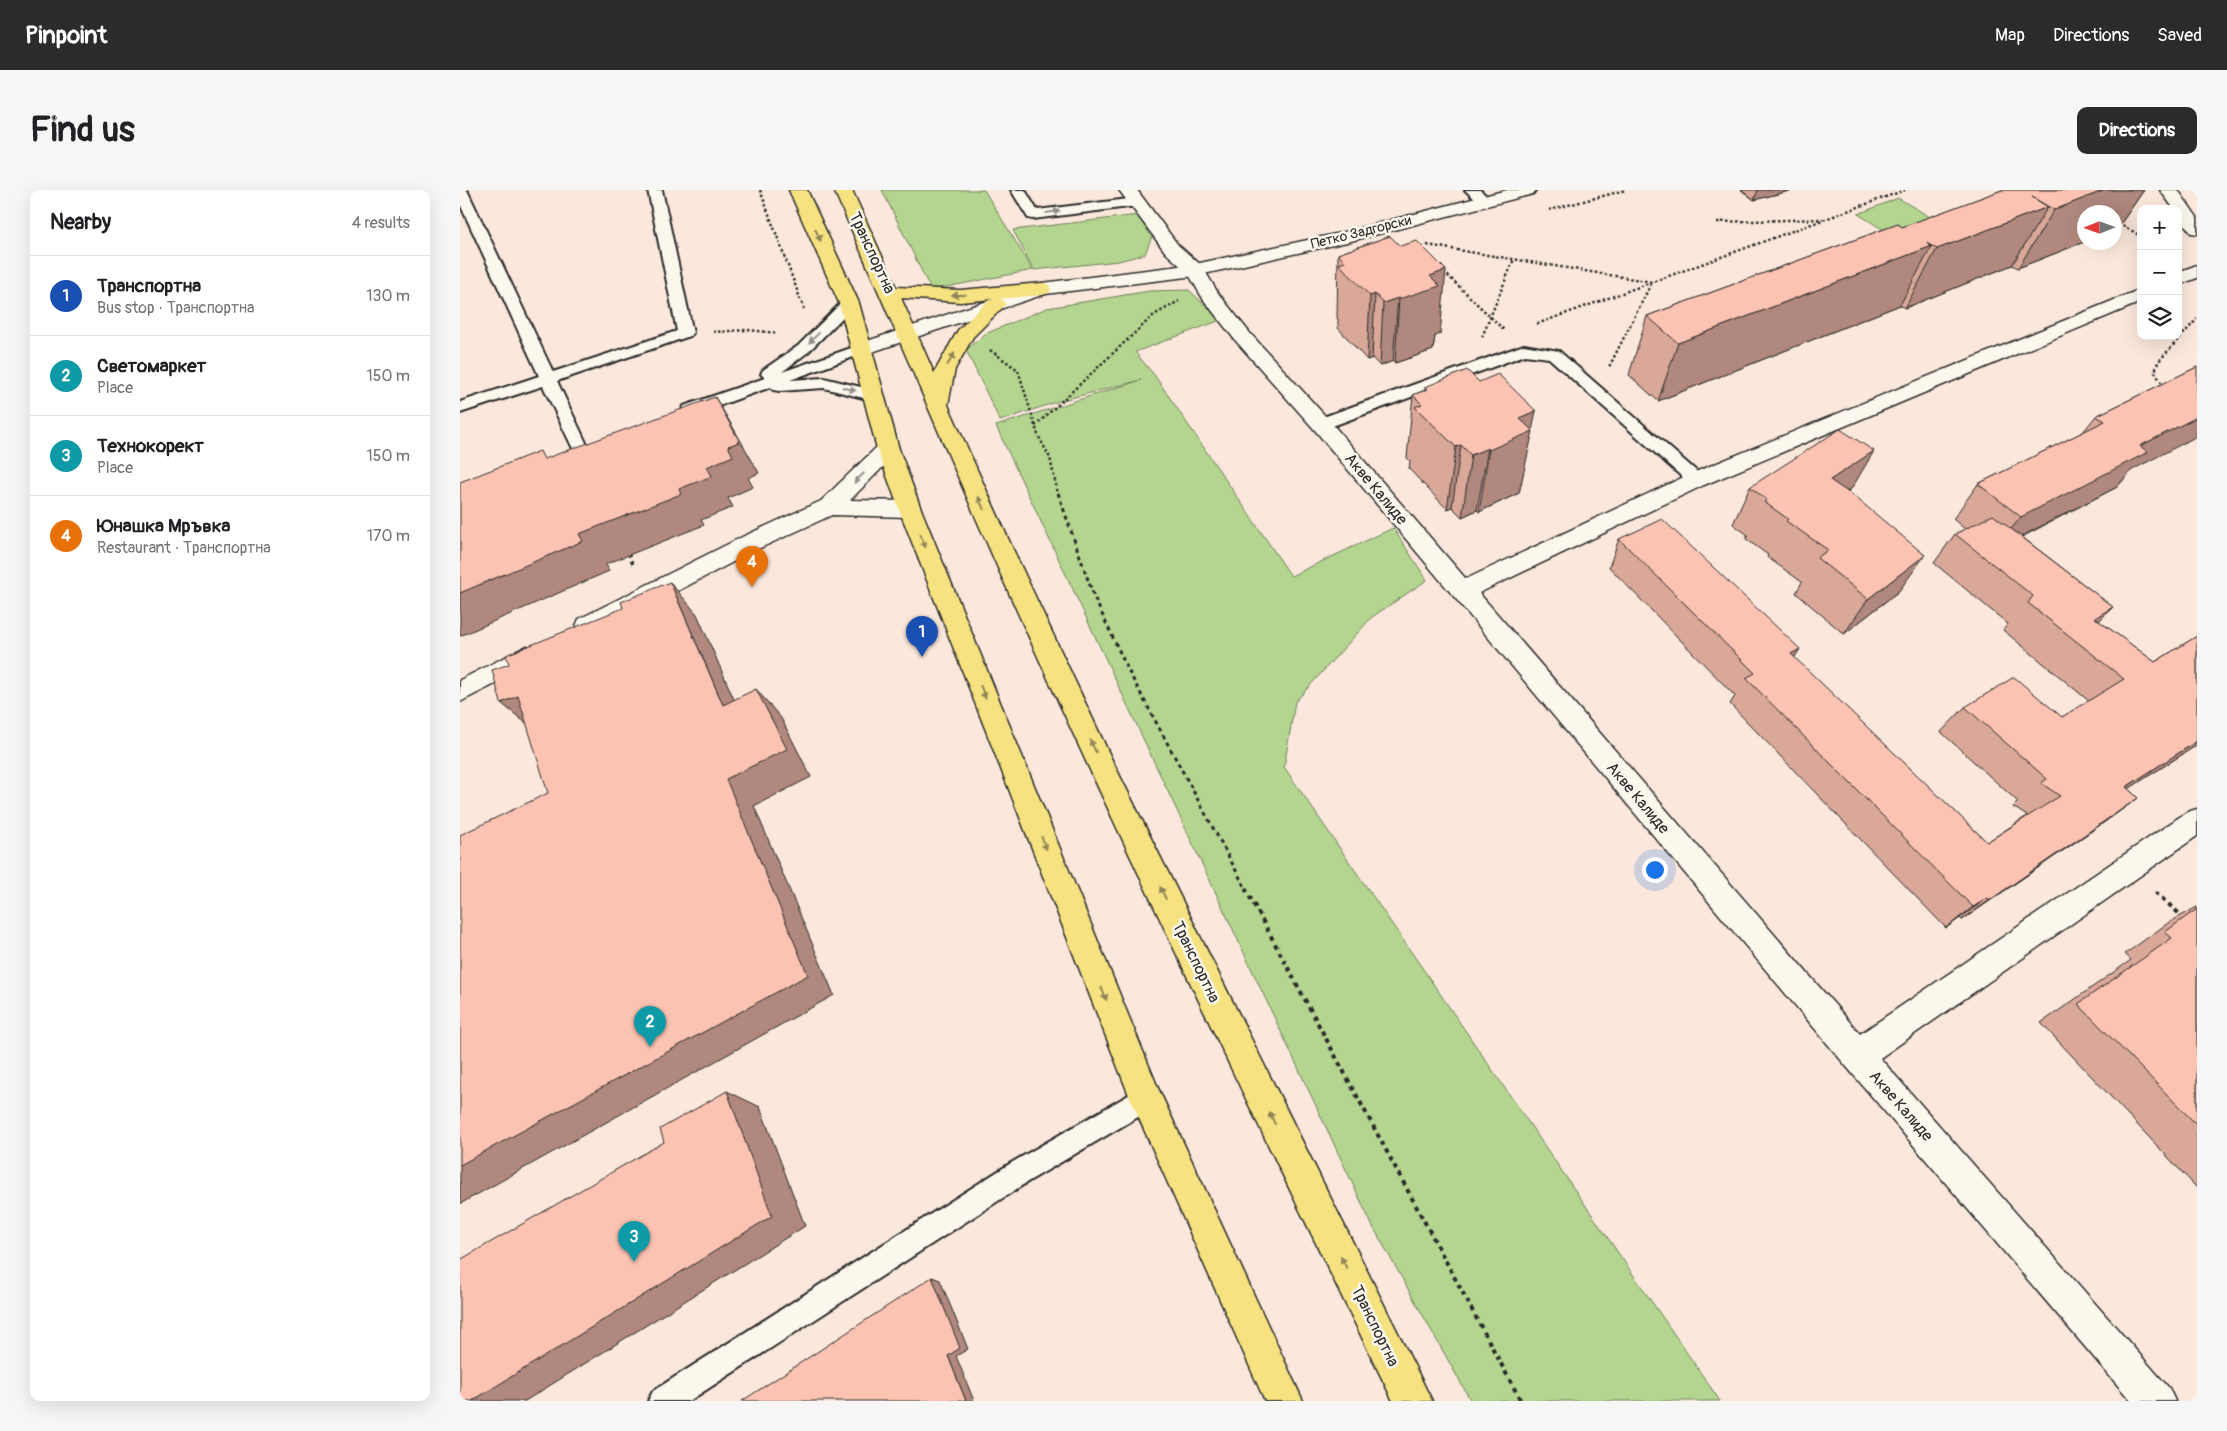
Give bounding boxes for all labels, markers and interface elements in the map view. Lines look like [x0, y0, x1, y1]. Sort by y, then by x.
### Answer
text: Pinpoint [25, 21, 107, 50]
text: Map [1995, 24, 2025, 47]
text: Directions [2053, 24, 2129, 47]
text: Saved [2157, 24, 2202, 47]
button: Directions [2077, 107, 2197, 154]
text: Find us [30, 108, 135, 152]
north arrow [2077, 205, 2122, 250]
map controls [2137, 205, 2182, 340]
button: + [2137, 205, 2182, 250]
one-way arrow [1045, 208, 1061, 216]
text: Nearby [50, 209, 111, 236]
street label: Транспортна [844, 209, 900, 297]
street label: Петко Задгорски [1309, 211, 1413, 253]
text: 4 results [352, 213, 410, 233]
one-way arrow [815, 228, 823, 242]
button: − [2137, 250, 2182, 295]
text: Транспортна [97, 274, 201, 298]
text: 1 [63, 286, 69, 306]
text: 130 m [366, 286, 410, 306]
one-way arrow [951, 292, 967, 300]
button: layers [2137, 295, 2182, 340]
text: Bus stop · Транспортна [97, 298, 254, 318]
one-way arrow [808, 331, 820, 343]
one-way arrow [947, 352, 956, 365]
text: Светомаркет [97, 354, 206, 378]
text: 2 [62, 366, 70, 386]
text: 150 m [366, 366, 410, 386]
text: Place [97, 378, 133, 398]
one-way arrow [842, 385, 857, 393]
text: Технокорект [97, 434, 204, 458]
text: 3 [62, 446, 70, 466]
text: 150 m [366, 446, 410, 466]
street label: Акве Калиде [1340, 449, 1412, 529]
text: Place [97, 458, 133, 478]
one-way arrow [853, 472, 865, 484]
one-way arrow [976, 496, 984, 510]
text: Юнашка Мръвка [97, 514, 230, 538]
text: 4 [61, 526, 71, 546]
text: 170 m [367, 526, 410, 546]
one-way arrow [919, 534, 927, 549]
text: Restaurant · Транспортна [97, 538, 271, 558]
pin: 4 [736, 546, 768, 587]
pin: 1 [906, 616, 938, 657]
one-way arrow [980, 685, 988, 699]
one-way arrow [1089, 739, 1097, 753]
street label: Акве Калиде [1602, 758, 1674, 838]
one-way arrow [1040, 836, 1048, 851]
your location [1642, 857, 1668, 883]
one-way arrow [1158, 886, 1166, 900]
street label: Транспортна [1168, 918, 1224, 1006]
one-way arrow [1101, 987, 1109, 1001]
pin: 2 [634, 1006, 666, 1047]
street label: Акве Калиде [1865, 1066, 1937, 1146]
one-way arrow [1268, 1111, 1276, 1125]
pin: 3 [618, 1221, 650, 1262]
one-way arrow [1340, 1256, 1348, 1270]
street label: Транспортна [1347, 1282, 1403, 1370]

